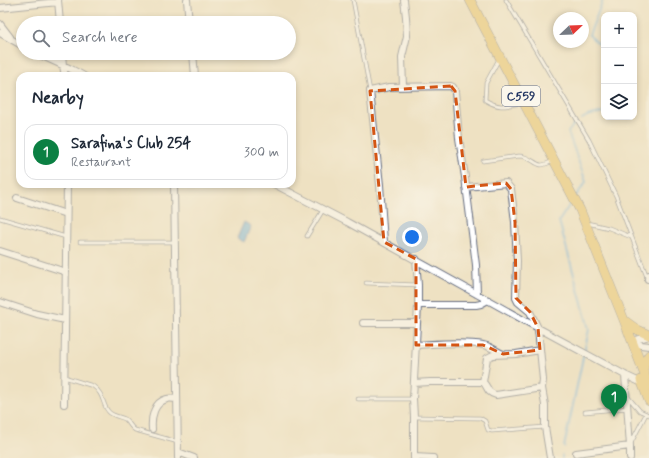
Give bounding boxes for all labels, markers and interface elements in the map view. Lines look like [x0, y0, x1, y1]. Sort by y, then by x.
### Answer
north arrow [553, 12, 589, 48]
map controls [601, 12, 637, 120]
button: + [601, 12, 637, 48]
search box [16, 16, 296, 60]
icon: search [30, 27, 52, 49]
text: Search here [62, 28, 138, 48]
button: − [601, 48, 637, 84]
button: layers [601, 84, 637, 120]
road number: C559 [502, 86, 540, 106]
text: Nearby [32, 87, 84, 109]
text: Sarafina's Club 254 [71, 134, 191, 154]
text: 1 [43, 144, 49, 161]
text: 300 m [244, 144, 279, 161]
text: Restaurant [71, 154, 131, 171]
your location [402, 227, 422, 247]
pin: 1 [601, 384, 627, 417]

